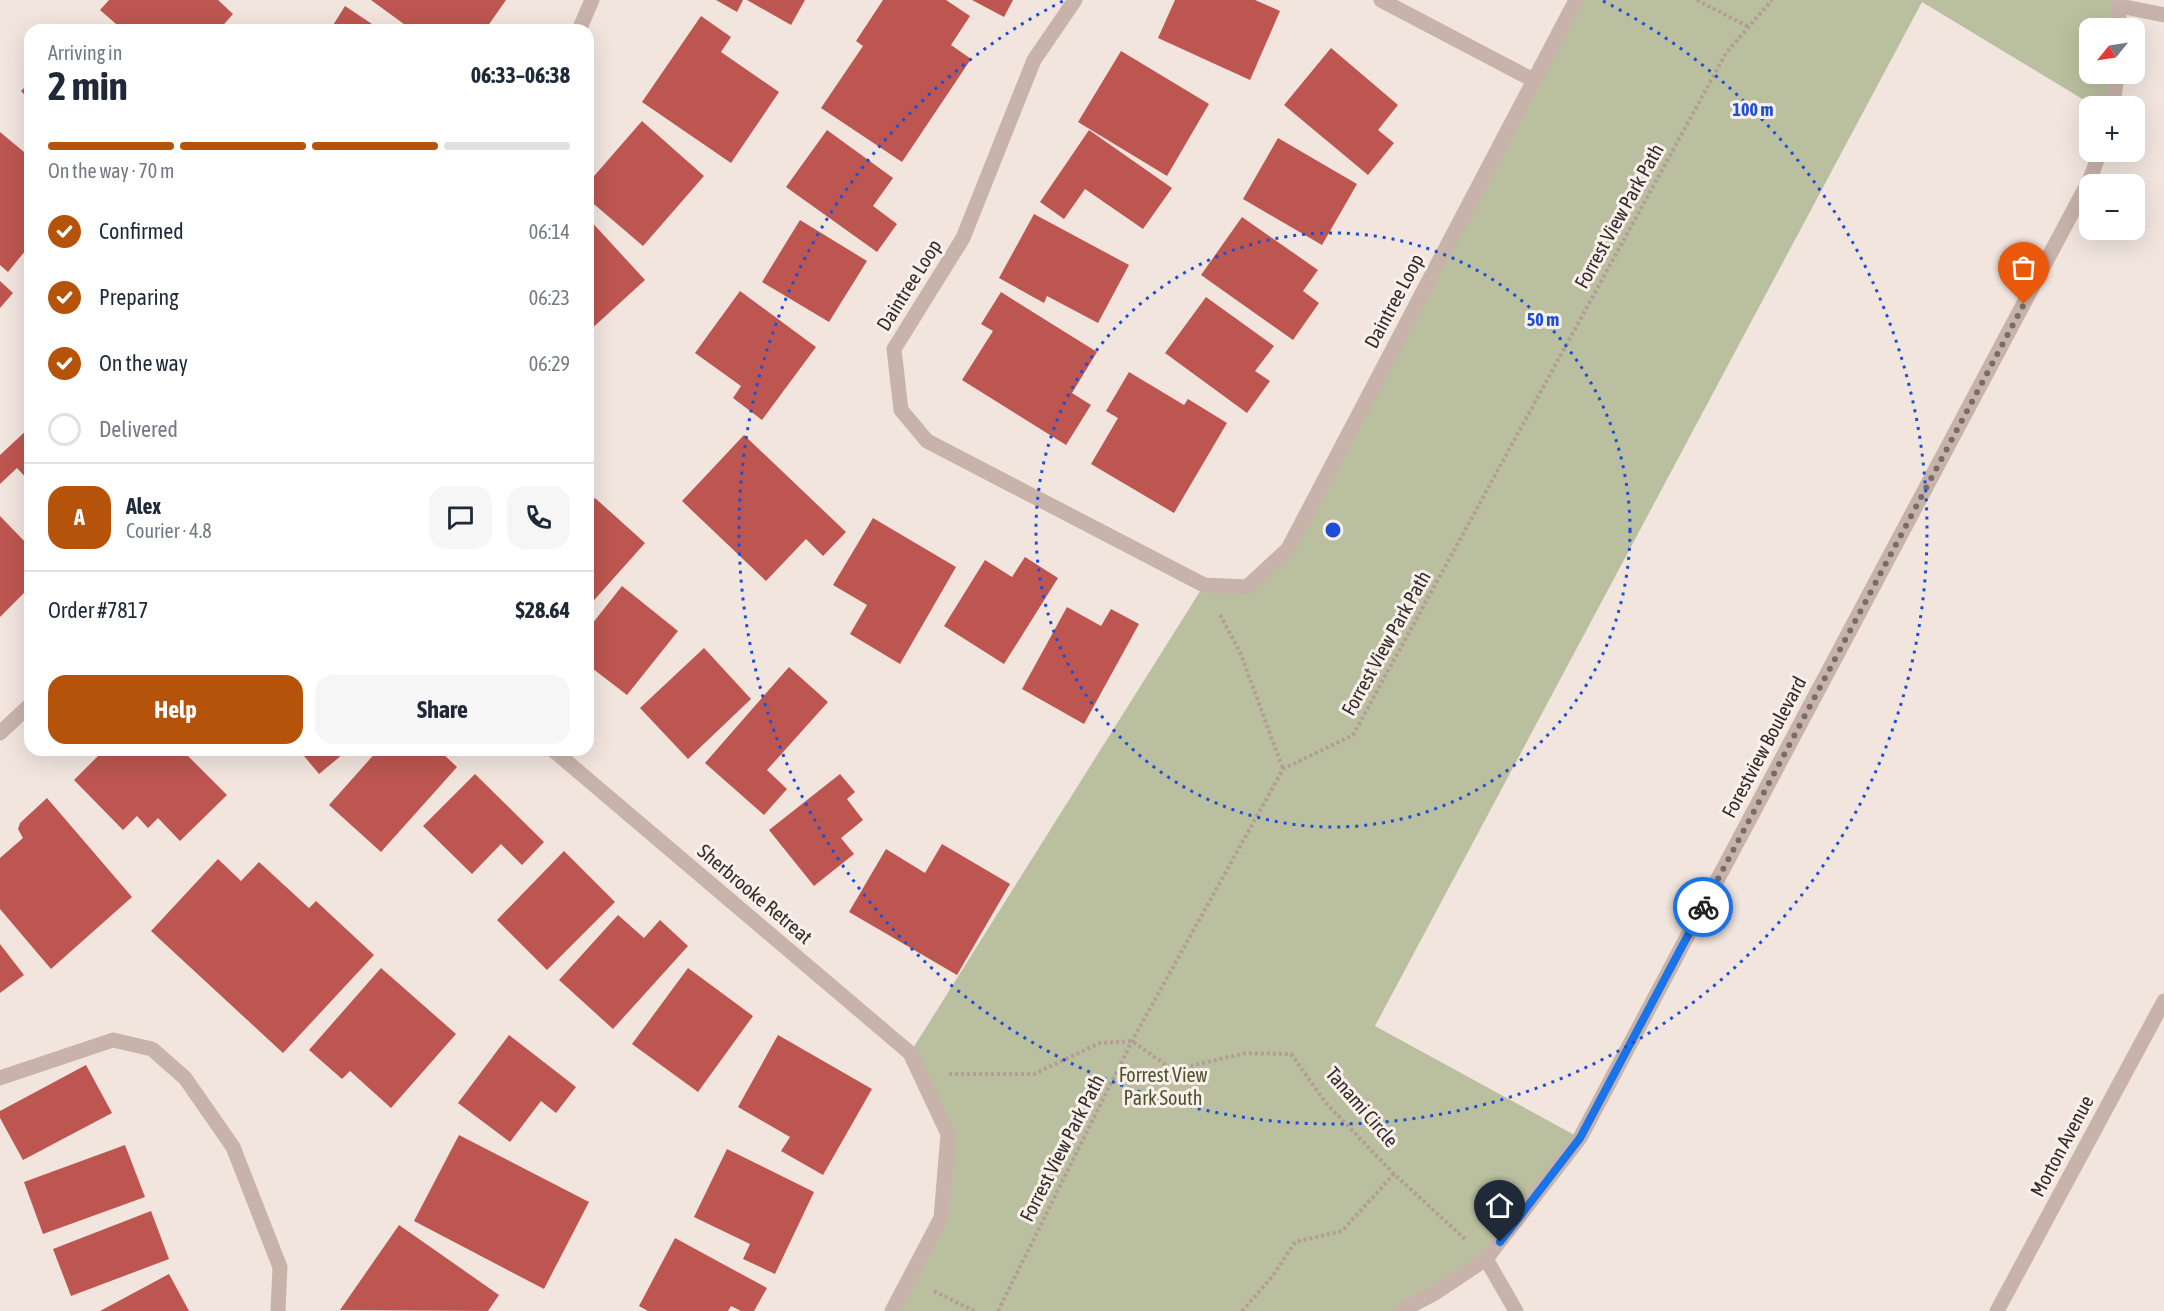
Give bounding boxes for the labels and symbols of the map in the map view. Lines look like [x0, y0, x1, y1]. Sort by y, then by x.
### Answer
north arrow [2079, 18, 2145, 84]
text: 100 m [1733, 99, 1773, 120]
street label: Forrest View Park Path [1569, 139, 1668, 292]
street label: Daintree Loop [871, 235, 946, 335]
pin [1998, 242, 2049, 304]
street label: Daintree Loop [1359, 250, 1428, 352]
text: 50 m [1527, 309, 1559, 330]
centre of rings [1323, 520, 1343, 540]
street label: Forrest View Park Path [1336, 566, 1435, 719]
street label: Forestview Boulevard [1717, 672, 1810, 821]
street label: Sherbrooke Retreat [693, 839, 817, 948]
courier [1673, 877, 1733, 937]
street label: Tanami Circle [1321, 1062, 1403, 1151]
park label: Forrest View Park South [1119, 1063, 1207, 1109]
street label: Forrest View Park Path [1015, 1070, 1109, 1225]
street label: Morton Avenue [2025, 1091, 2098, 1200]
pin [1474, 1180, 1525, 1242]

